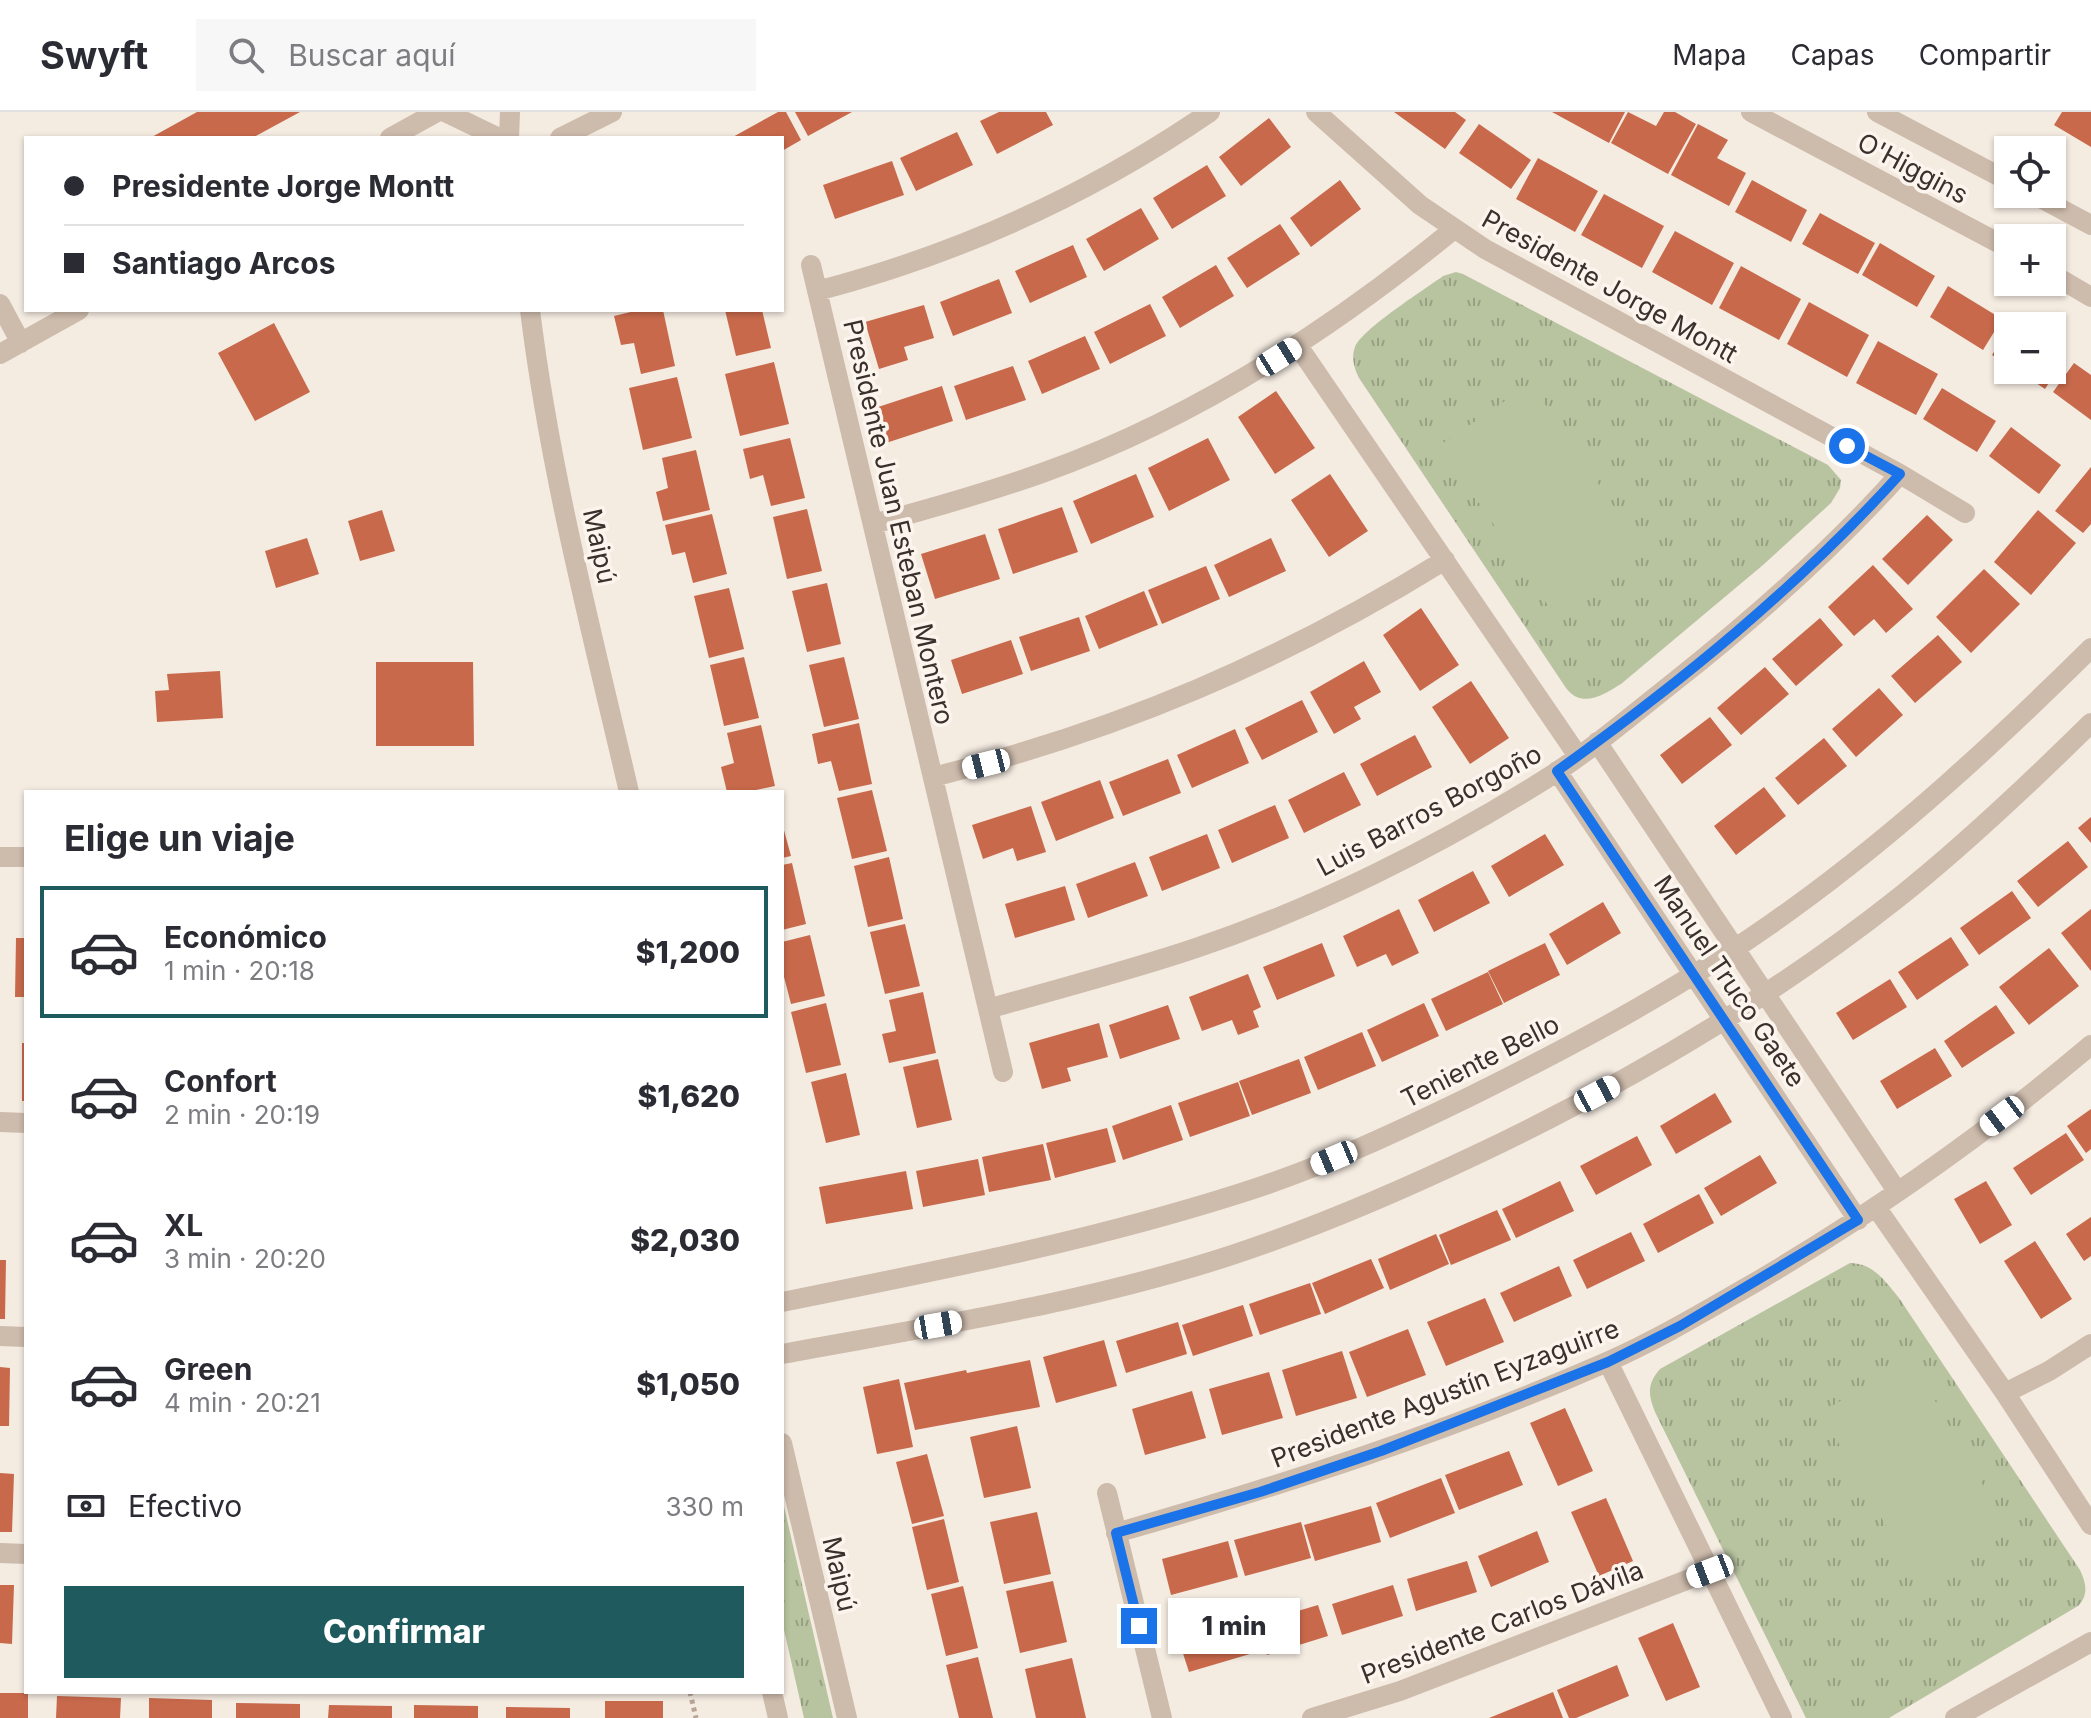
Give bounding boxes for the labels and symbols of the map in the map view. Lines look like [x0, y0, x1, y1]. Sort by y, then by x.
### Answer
street label: O'Higgins [1852, 126, 1974, 210]
street label: Presidente Jorge Montt [1477, 203, 1743, 369]
street label: Presidente Juan Esteban Montero [837, 316, 961, 728]
car [1252, 334, 1306, 380]
route start [1829, 428, 1865, 464]
street label: Maipú [577, 506, 623, 586]
street label: Luis Barros Borgoño [1312, 738, 1546, 882]
car [960, 747, 1012, 781]
street label: Manuel Truco Gaete [1648, 869, 1812, 1093]
street label: Teniente Bello [1396, 1008, 1564, 1114]
car [1570, 1072, 1624, 1116]
car [1976, 1092, 2028, 1140]
car [1307, 1138, 1361, 1178]
car [912, 1309, 964, 1341]
street label: Presidente Agustín Eyzaguirre [1267, 1312, 1623, 1474]
street label: Maipú [816, 1534, 864, 1614]
car [1683, 1551, 1737, 1591]
street label: Presidente Carlos Dávila [1356, 1554, 1648, 1690]
callout: 1 min [1167, 1598, 1299, 1654]
route end [1121, 1608, 1157, 1644]

